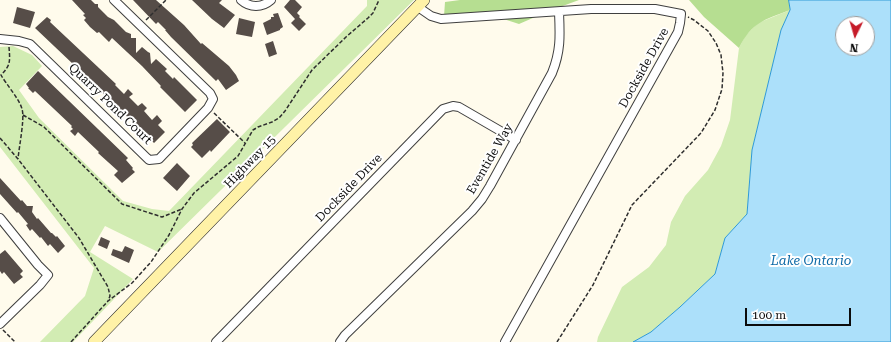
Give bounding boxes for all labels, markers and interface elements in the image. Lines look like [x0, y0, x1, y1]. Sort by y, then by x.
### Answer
north arrow [835, 16, 875, 56]
street label: Dockside Drive [616, 26, 672, 110]
text: N [849, 41, 859, 54]
street label: Quarry Pond Court [65, 61, 155, 147]
street label: Eventide Way [464, 121, 516, 197]
street label: Highway 15 [221, 133, 279, 191]
street label: Dockside Drive [313, 151, 385, 225]
water label: Lake Ontario [771, 253, 851, 269]
scale bar [747, 300, 853, 326]
text: 100 m [752, 308, 786, 322]

